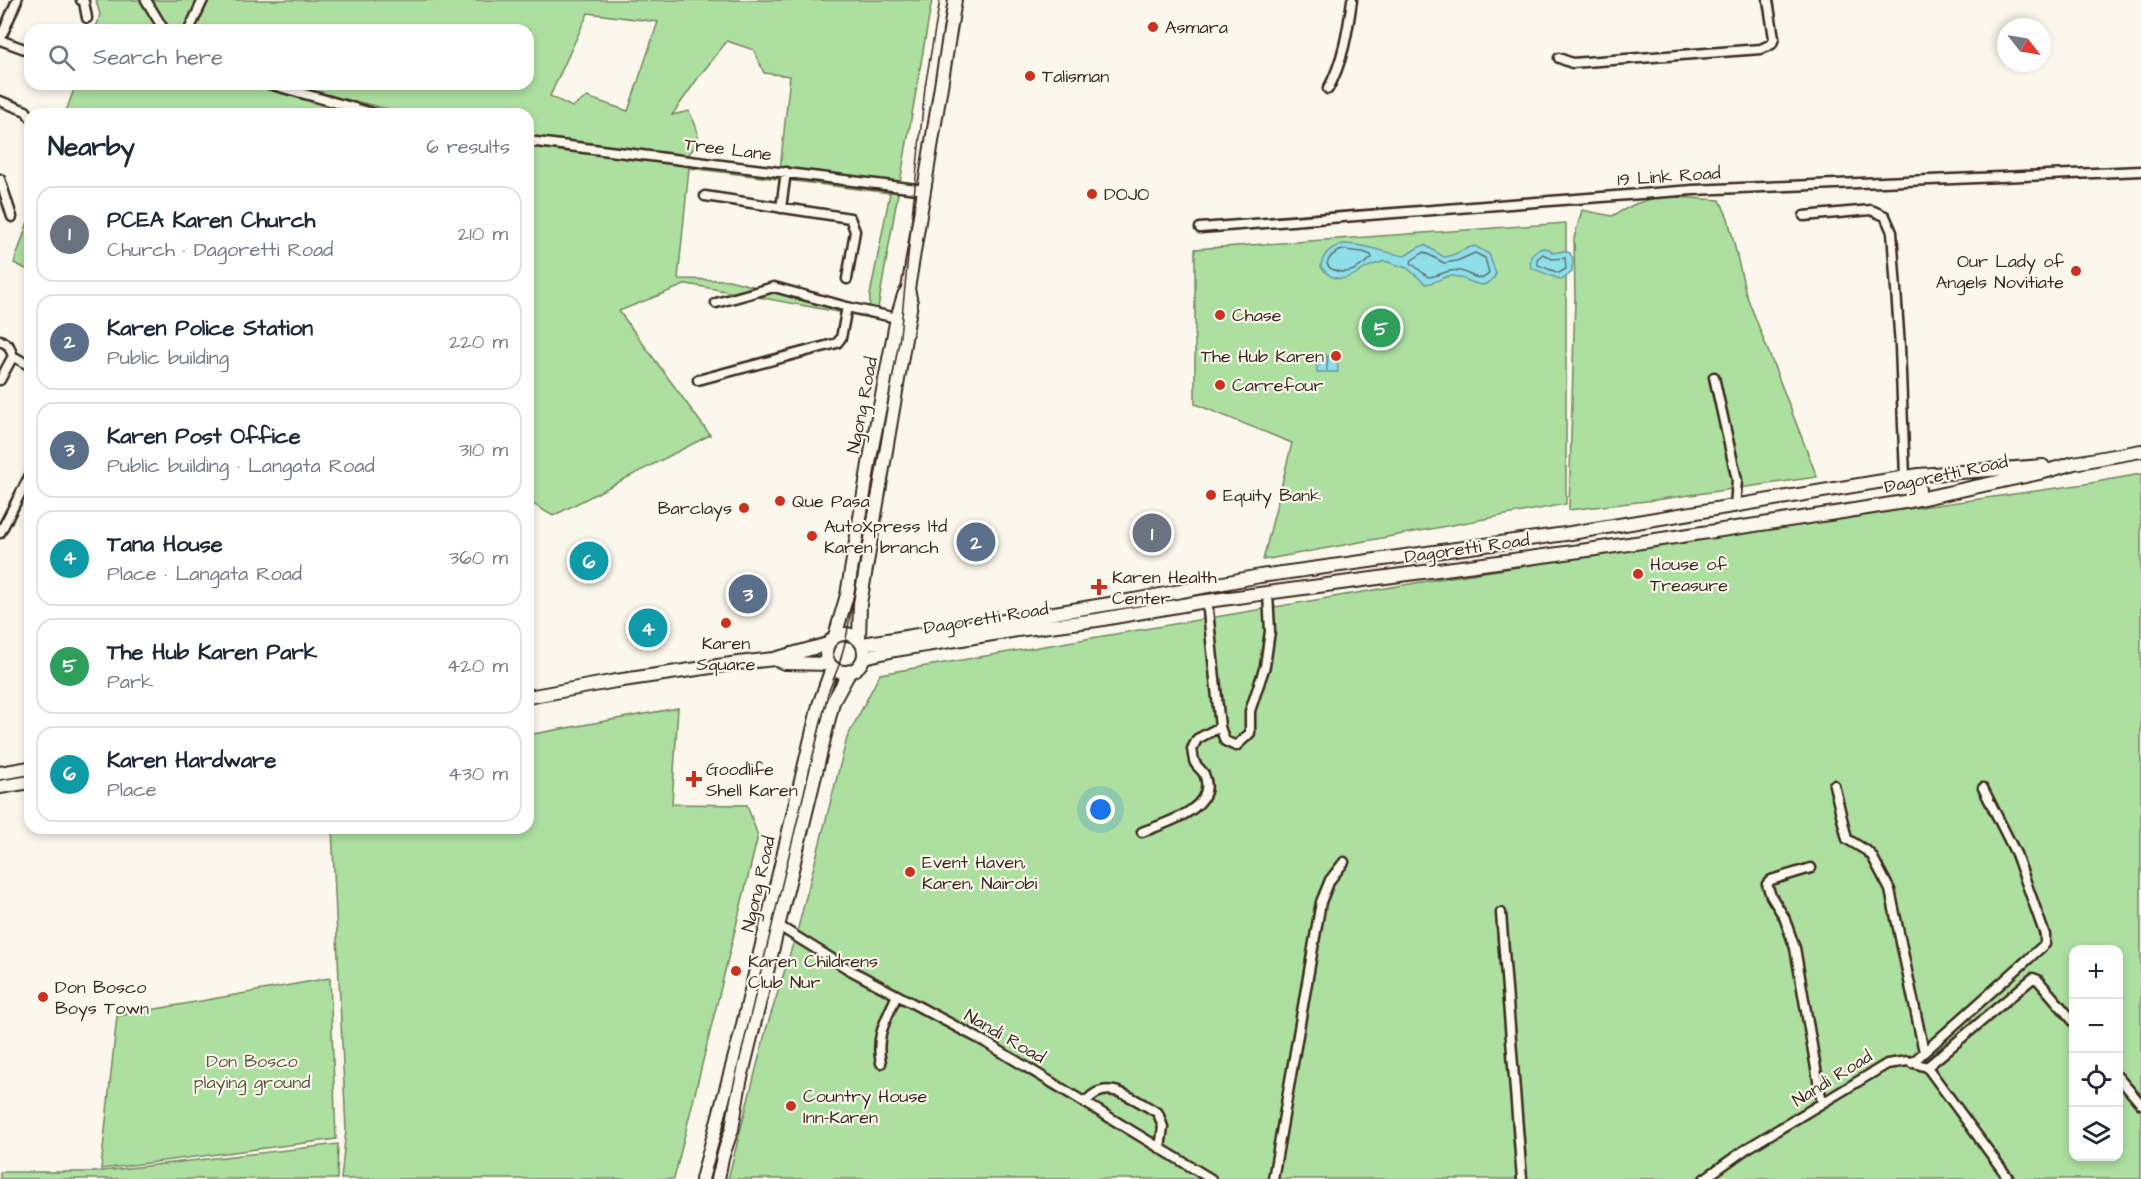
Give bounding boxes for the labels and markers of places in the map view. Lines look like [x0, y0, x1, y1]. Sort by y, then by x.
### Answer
place label: Asmara [1165, 15, 1228, 40]
marker: Asmara [1146, 20, 1160, 34]
place label: Talisman [1042, 64, 1109, 89]
marker: Talisman [1023, 69, 1037, 83]
place label: DOJO [1104, 182, 1149, 207]
marker: DOJO [1085, 187, 1099, 201]
place label: Our Lady of Angels Novitiate [1936, 249, 2064, 296]
marker: Our Lady of Angels Novitiate [2069, 264, 2083, 278]
place label: Chase [1232, 303, 1282, 328]
pin: 5 [1362, 306, 1400, 350]
marker: Chase [1213, 308, 1227, 322]
place label: The Hub Karen [1201, 344, 1324, 369]
marker: The Hub Karen [1329, 349, 1343, 363]
place label: Carrefour [1232, 373, 1323, 398]
marker: Carrefour [1213, 378, 1227, 392]
place label: Equity Bank [1223, 483, 1321, 509]
marker: Equity Bank [1204, 488, 1218, 502]
place label: Que Pasa [792, 489, 870, 514]
marker: Que Pasa [773, 494, 787, 508]
place label: Barclays [658, 496, 732, 522]
marker: Barclays [737, 501, 751, 515]
pin: 1 [1132, 510, 1172, 556]
place label: AutoXpress ltd Karen branch [824, 514, 947, 560]
pin: 2 [956, 520, 996, 564]
marker: AutoXpress ltd Karen branch [805, 529, 819, 543]
pin: 6 [570, 538, 608, 584]
place label: House of Treasure [1650, 552, 1728, 598]
place label: Karen Health Center [1112, 565, 1217, 611]
marker: House of Treasure [1631, 567, 1645, 581]
pin: 3 [728, 572, 768, 616]
marker: Karen Health Center [1090, 578, 1108, 596]
pin: 4 [628, 606, 668, 650]
marker: Karen Square [719, 616, 733, 630]
place label: Karen Square [697, 631, 756, 677]
place label: Goodlife Shell Karen [706, 757, 798, 803]
marker: Goodlife Shell Karen [687, 772, 701, 786]
place label: Event Haven, Karen, Nairobi [922, 850, 1037, 896]
marker: Event Haven, Karen, Nairobi [903, 865, 917, 879]
place label: Karen Childrens Club Nur [748, 949, 878, 995]
marker: Karen Childrens Club Nur [729, 964, 743, 978]
place label: Don Bosco Boys Town [55, 975, 149, 1022]
marker: Don Bosco Boys Town [36, 990, 50, 1004]
place label: Country House Inn-Karen [803, 1084, 928, 1130]
marker: Country House Inn-Karen [784, 1099, 798, 1113]

